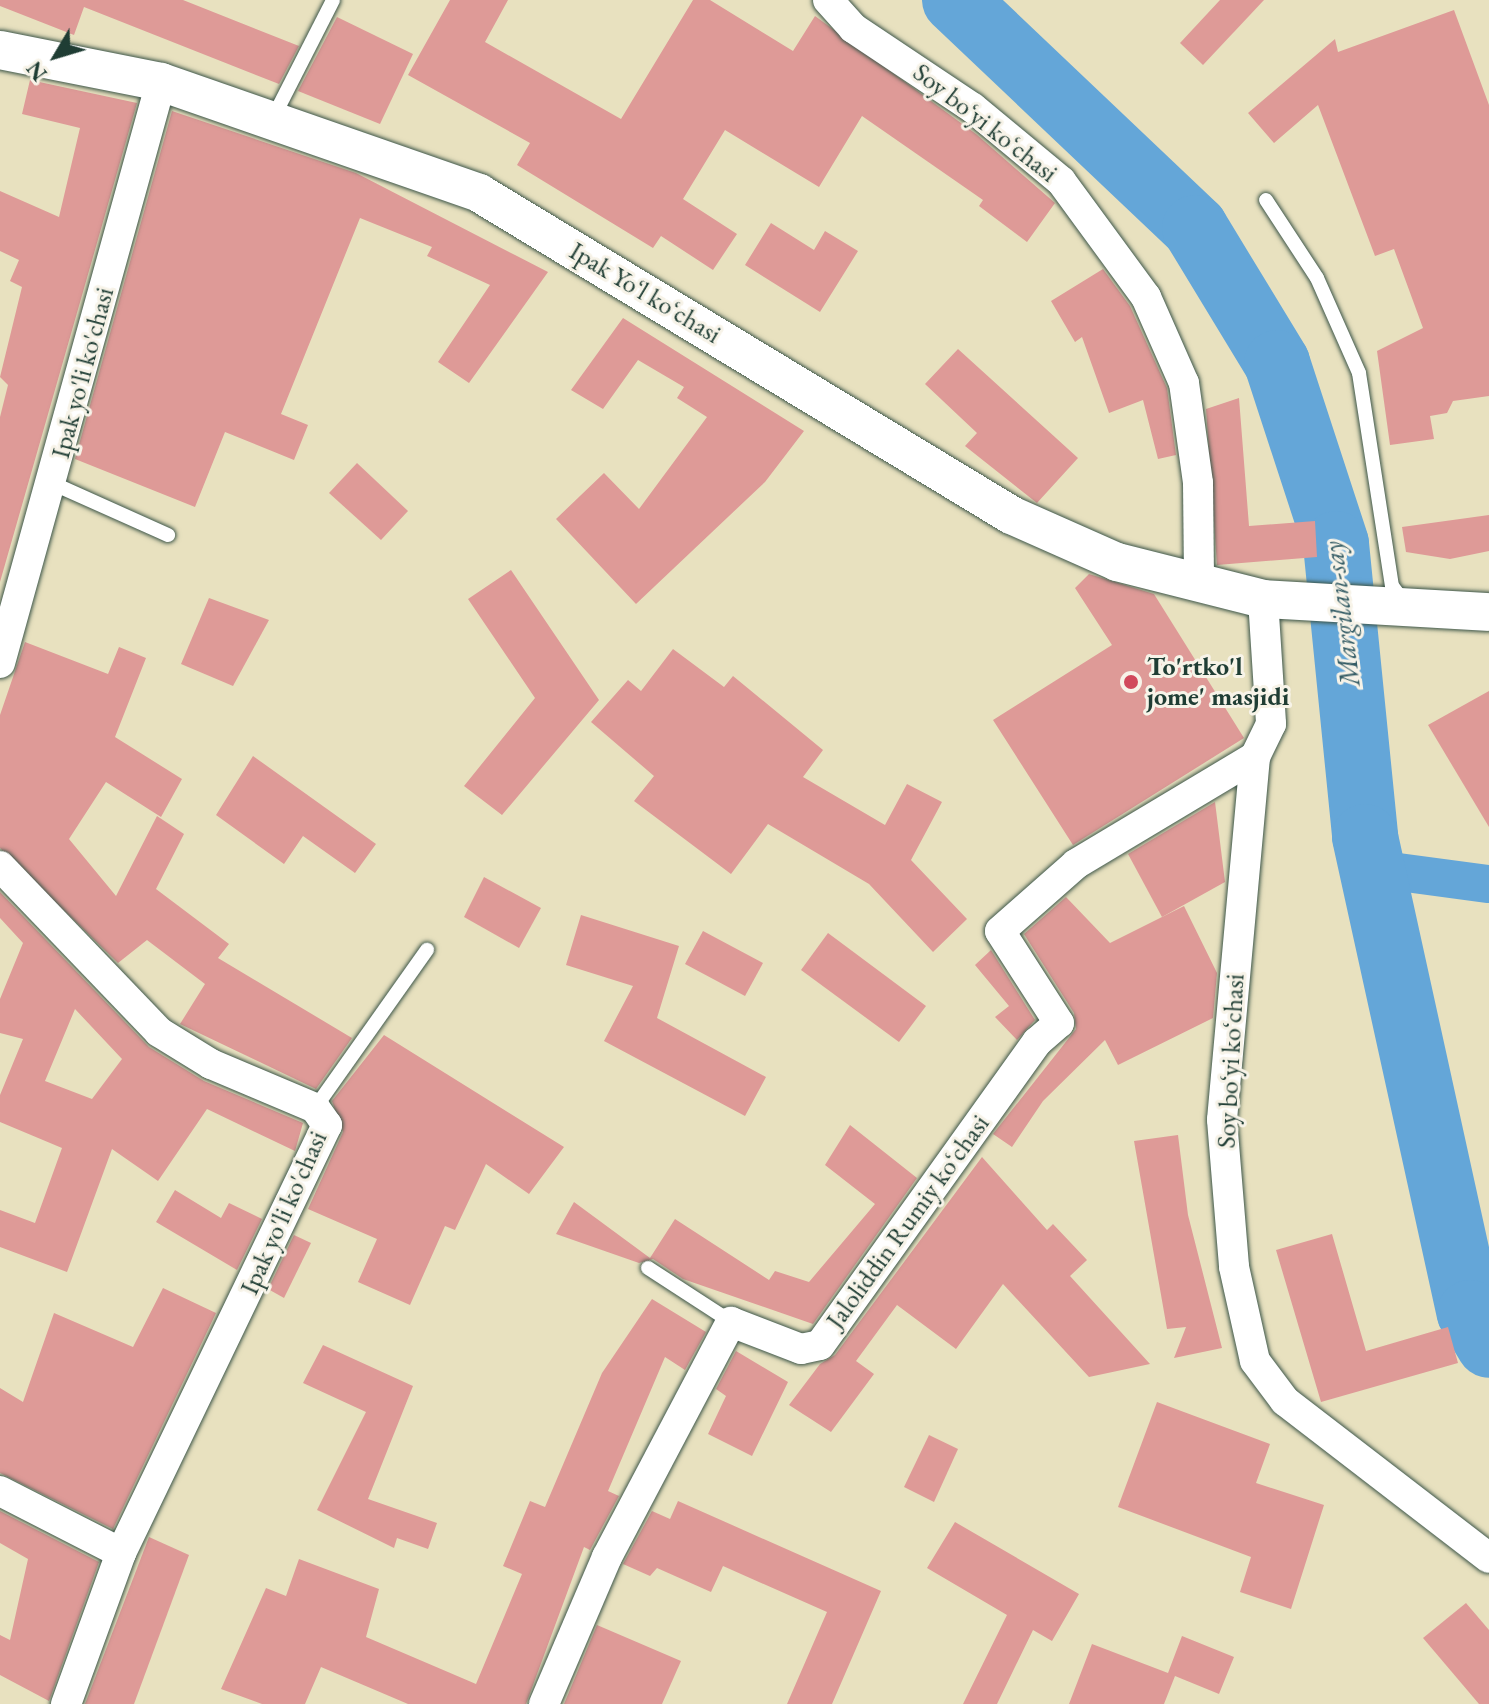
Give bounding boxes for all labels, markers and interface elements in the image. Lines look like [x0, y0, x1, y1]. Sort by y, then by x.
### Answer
north arrow [16, 16, 96, 96]
text: N [20, 55, 54, 87]
street label: Soy boʻyi koʻchasi [907, 57, 1063, 189]
street label: Ipak Yoʻl koʻchasi [564, 236, 726, 350]
street label: Ipak yo'li ko'chasi [45, 284, 121, 462]
water label: Margilan-say [1315, 539, 1367, 689]
place label: To'rtko'l jome' masjidi [1147, 651, 1290, 712]
marker: To'rtko'l jome' masjidi [1122, 673, 1140, 691]
street label: Soy boʻyi koʻchasi [1211, 973, 1251, 1149]
street label: Jaloliddin Rumiy koʻchasi [820, 1109, 996, 1335]
street label: Ipak yo'li ko'chasi [234, 1126, 334, 1300]

